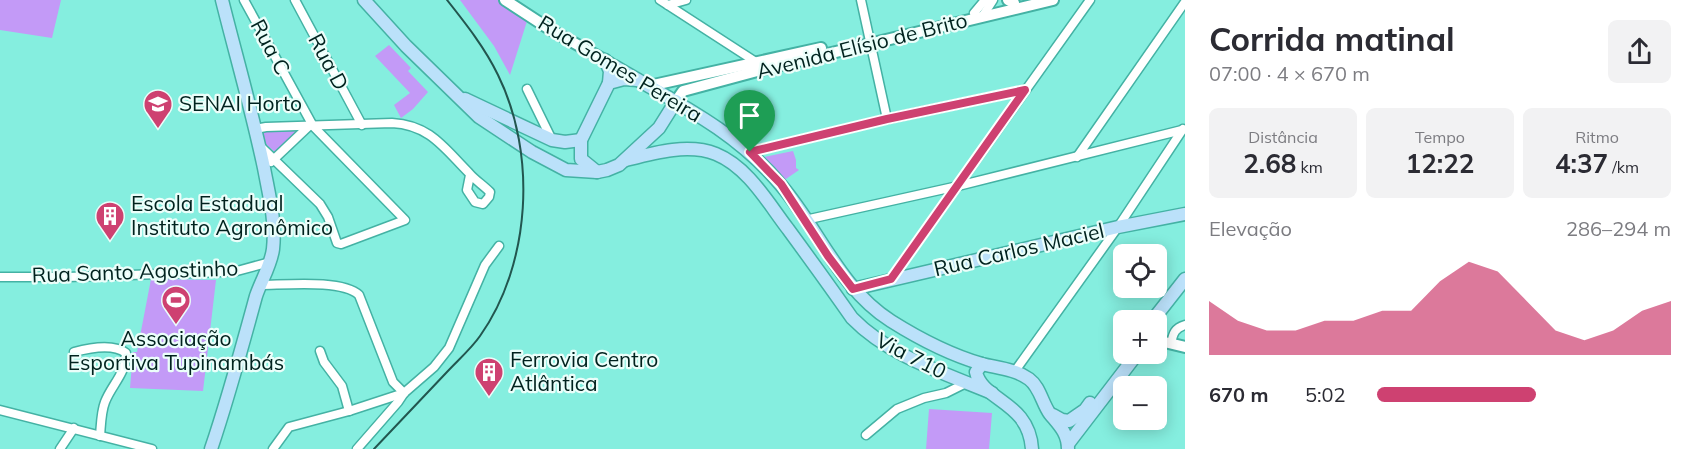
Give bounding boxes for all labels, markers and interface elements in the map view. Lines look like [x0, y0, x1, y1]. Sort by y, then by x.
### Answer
street label: Avenida Elísio de Brito [754, 6, 970, 84]
street label: Rua Gomes Pereira [534, 9, 707, 127]
street label: Rua C [246, 14, 296, 79]
text: Corrida matinal [1209, 18, 1455, 59]
button: share [1608, 20, 1671, 83]
street label: Rua D [303, 29, 355, 94]
text: 07:00 · 4 × 670 m [1209, 61, 1370, 86]
school or university icon: SENAI Horto [142, 88, 174, 130]
place label: SENAI Horto [179, 90, 302, 116]
pin [724, 90, 775, 152]
icon: arrive [733, 99, 766, 132]
text: Distância [1248, 127, 1318, 147]
text: Tempo [1415, 127, 1465, 147]
text: Ritmo [1575, 127, 1619, 147]
text: 2.68 [1243, 147, 1296, 180]
text: 12:22 [1406, 147, 1474, 180]
text: 4:37 [1555, 147, 1608, 180]
text: km [1296, 157, 1323, 177]
text: /km [1608, 157, 1639, 177]
place label: Escola Estadual Instituto Agronômico [131, 190, 333, 240]
building icon: Escola Estadual Instituto Agronômico [94, 200, 126, 242]
text: Elevação [1209, 216, 1292, 241]
text: 286–294 m [1566, 216, 1671, 241]
street label: Rua Carlos Maciel [931, 217, 1107, 281]
map controls [1113, 244, 1167, 430]
button: locate [1113, 244, 1167, 298]
street label: Rua Santo Agostinho [31, 254, 239, 288]
sports icon: Associação Esportiva Tupinambás [160, 284, 192, 326]
button: + [1113, 310, 1167, 364]
place label: Associação Esportiva Tupinambás [68, 325, 284, 375]
street label: Via 710 [872, 326, 951, 384]
place label: Ferrovia Centro Atlântica [510, 346, 658, 396]
building icon: Ferrovia Centro Atlântica [473, 356, 505, 398]
button: − [1113, 376, 1167, 430]
text: 670 m [1209, 382, 1268, 407]
text: 5:02 [1305, 382, 1346, 407]

